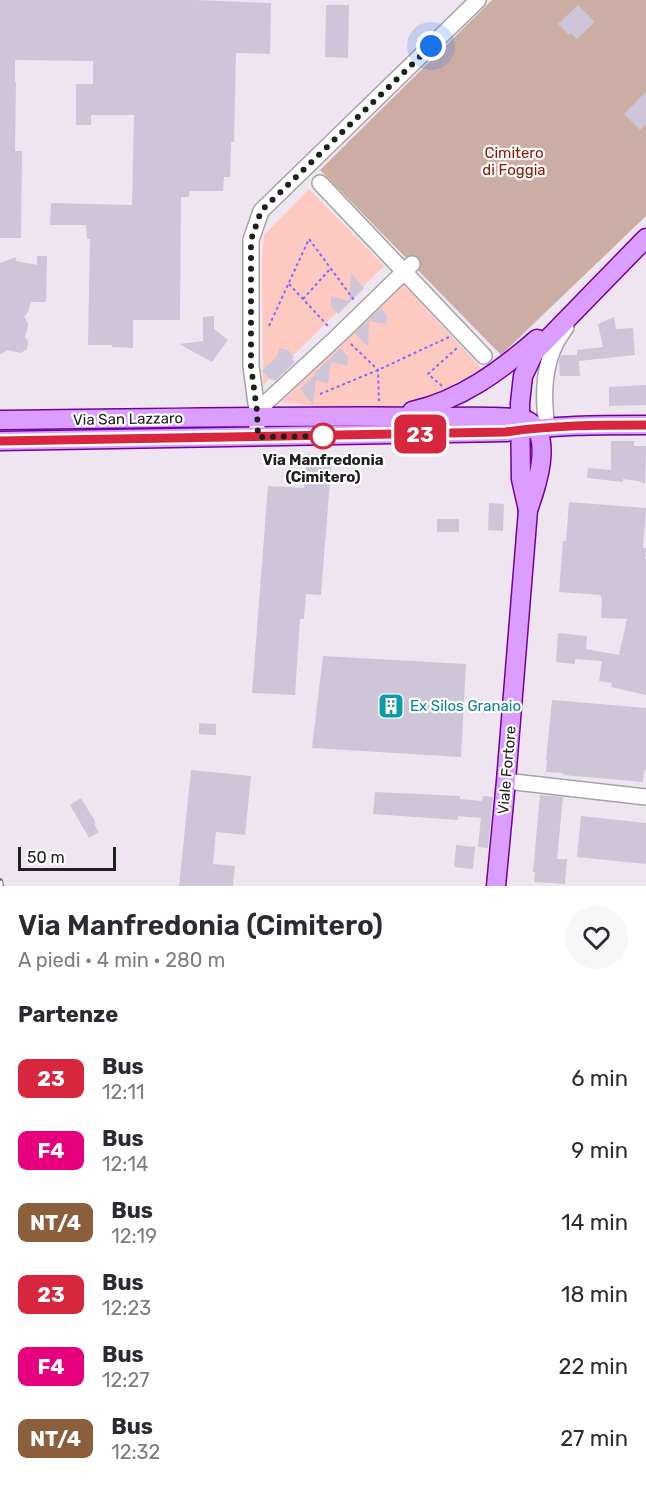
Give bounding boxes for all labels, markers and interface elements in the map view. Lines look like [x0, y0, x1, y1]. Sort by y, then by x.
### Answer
your location [416, 31, 446, 61]
park label: Cimitero di Foggia [482, 144, 546, 179]
street label: Via San Lazzaro [73, 409, 183, 429]
line badge: 23 [393, 414, 447, 454]
text: 23 [406, 422, 434, 447]
marker: Via Manfredonia (Cimitero) [310, 423, 336, 449]
place label: Via Manfredonia (Cimitero) [262, 451, 384, 486]
building icon: Ex Silos Granaio [376, 691, 406, 721]
place label: Ex Silos Granaio [410, 697, 521, 715]
street label: Viale Fortore [494, 725, 520, 815]
scale bar [18, 844, 116, 872]
text: 50 m [27, 848, 65, 867]
button: heart [565, 906, 628, 969]
text: Via Manfredonia (Cimitero) [18, 909, 383, 942]
text: A piedi · 4 min · 280 m [18, 948, 225, 972]
text: Partenze [18, 1001, 118, 1028]
text: Bus [102, 1053, 144, 1080]
text: 6 min [571, 1065, 628, 1092]
text: 23 [37, 1066, 65, 1091]
text: 12:11 [102, 1080, 145, 1104]
text: Bus [102, 1125, 144, 1152]
text: 9 min [571, 1137, 628, 1164]
text: F4 [37, 1138, 65, 1163]
text: 12:14 [102, 1152, 148, 1176]
text: Bus [111, 1197, 153, 1224]
text: 14 min [561, 1209, 628, 1236]
text: NT/4 [30, 1210, 81, 1235]
text: 12:19 [111, 1224, 157, 1248]
text: Bus [102, 1269, 144, 1296]
text: 18 min [561, 1281, 628, 1308]
text: 23 [37, 1282, 65, 1307]
text: 12:23 [102, 1296, 151, 1320]
text: Bus [102, 1341, 144, 1368]
text: 22 min [559, 1353, 628, 1380]
text: F4 [37, 1354, 65, 1379]
text: 12:27 [102, 1368, 149, 1392]
text: Bus [111, 1413, 153, 1440]
text: 27 min [560, 1425, 628, 1452]
text: NT/4 [30, 1426, 81, 1451]
text: 12:32 [111, 1440, 160, 1464]

